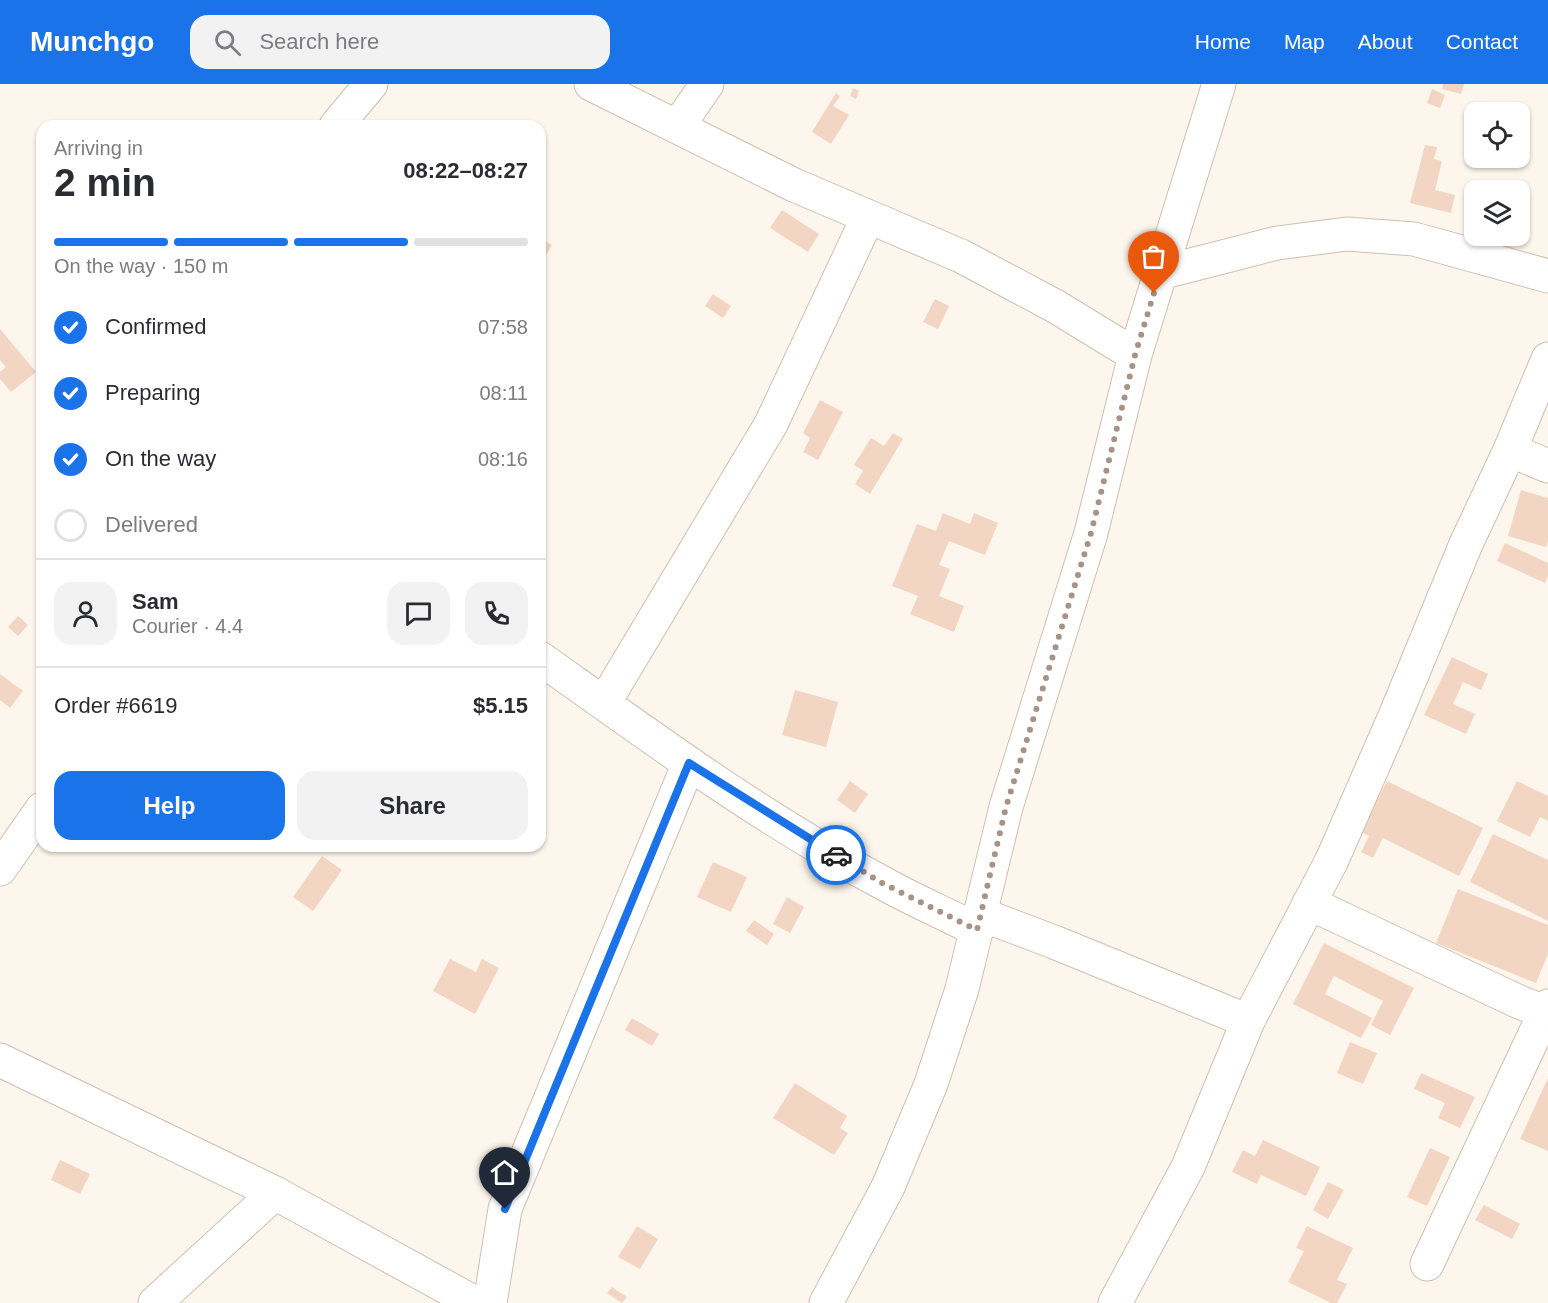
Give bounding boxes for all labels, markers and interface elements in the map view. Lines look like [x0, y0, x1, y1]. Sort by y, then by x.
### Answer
search box [190, 15, 610, 69]
text: Munchgo [30, 26, 154, 57]
icon: search [211, 26, 244, 59]
text: Search here [259, 29, 379, 54]
text: Home [1195, 30, 1251, 53]
text: Map [1284, 30, 1325, 53]
text: About [1358, 30, 1413, 53]
text: Contact [1446, 30, 1518, 53]
map controls [1464, 102, 1530, 246]
button: locate [1464, 102, 1530, 168]
text: Arriving in [54, 137, 143, 159]
text: 08:22–08:27 [403, 158, 528, 183]
text: 2 min [54, 161, 156, 204]
button: layers [1464, 180, 1530, 246]
pin [1128, 231, 1179, 293]
icon: bag [1137, 240, 1170, 273]
text: On the way · 150 m [54, 255, 229, 277]
icon: check [54, 311, 87, 344]
text: Confirmed [105, 314, 206, 339]
text: 07:58 [478, 316, 528, 338]
icon: check [54, 377, 87, 410]
text: Preparing [105, 380, 200, 405]
text: 08:11 [479, 382, 528, 404]
icon: check [54, 443, 87, 476]
text: On the way [105, 446, 216, 471]
text: 08:16 [478, 448, 528, 470]
text: Delivered [105, 512, 198, 537]
button: person [54, 582, 117, 645]
button: chat [387, 582, 450, 645]
button: phone [465, 582, 528, 645]
text: Sam [132, 589, 178, 614]
text: Courier · 4.4 [132, 615, 243, 637]
text: Order #6619 [54, 693, 178, 718]
text: $5.15 [473, 693, 528, 718]
button: Help [54, 771, 285, 840]
button: Share [297, 771, 528, 840]
courier [806, 825, 866, 885]
icon: car [820, 839, 853, 872]
pin [479, 1147, 530, 1209]
icon: home [488, 1156, 521, 1189]

